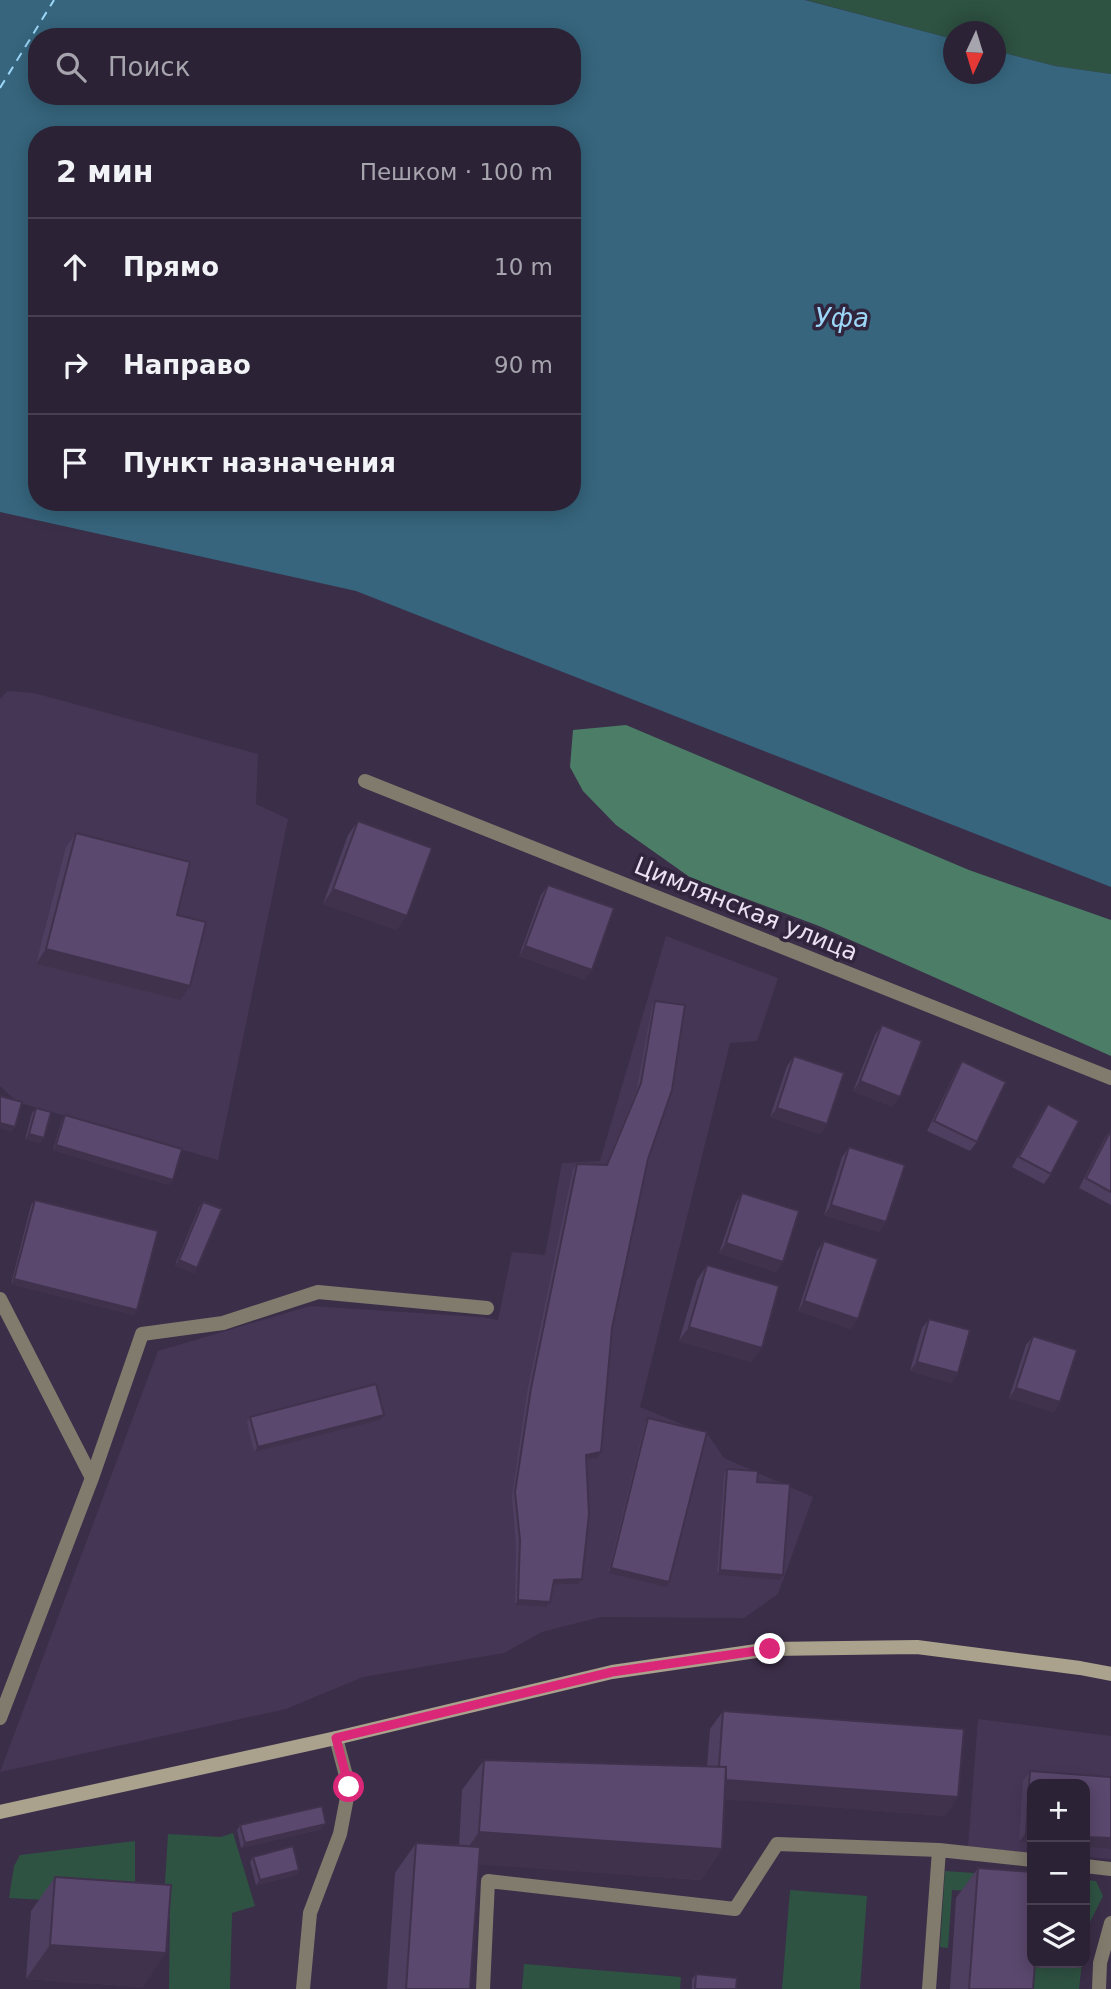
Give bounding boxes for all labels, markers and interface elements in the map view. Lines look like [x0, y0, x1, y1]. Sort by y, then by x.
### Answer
north arrow [943, 21, 1006, 84]
search box [28, 28, 581, 105]
icon: search [52, 48, 90, 86]
text: Поиск [108, 52, 190, 82]
text: 2 мин [56, 154, 154, 189]
text: Пешком · 100 m [360, 159, 553, 185]
icon: ahead [56, 248, 94, 286]
text: Прямо [123, 252, 219, 282]
text: 10 m [494, 254, 553, 280]
water label: Уфа [815, 303, 869, 333]
icon: right [56, 346, 94, 384]
text: Направо [123, 350, 251, 380]
text: 90 m [494, 352, 553, 378]
icon: arrive [56, 444, 94, 482]
text: Пункт назначения [123, 448, 396, 478]
street label: Цимлянская улица [630, 851, 862, 967]
route end [754, 1633, 785, 1664]
route start [333, 1771, 364, 1802]
map controls [1027, 1779, 1090, 1968]
button: + [1027, 1779, 1090, 1842]
button: − [1027, 1842, 1090, 1905]
button: layers [1027, 1905, 1090, 1968]

